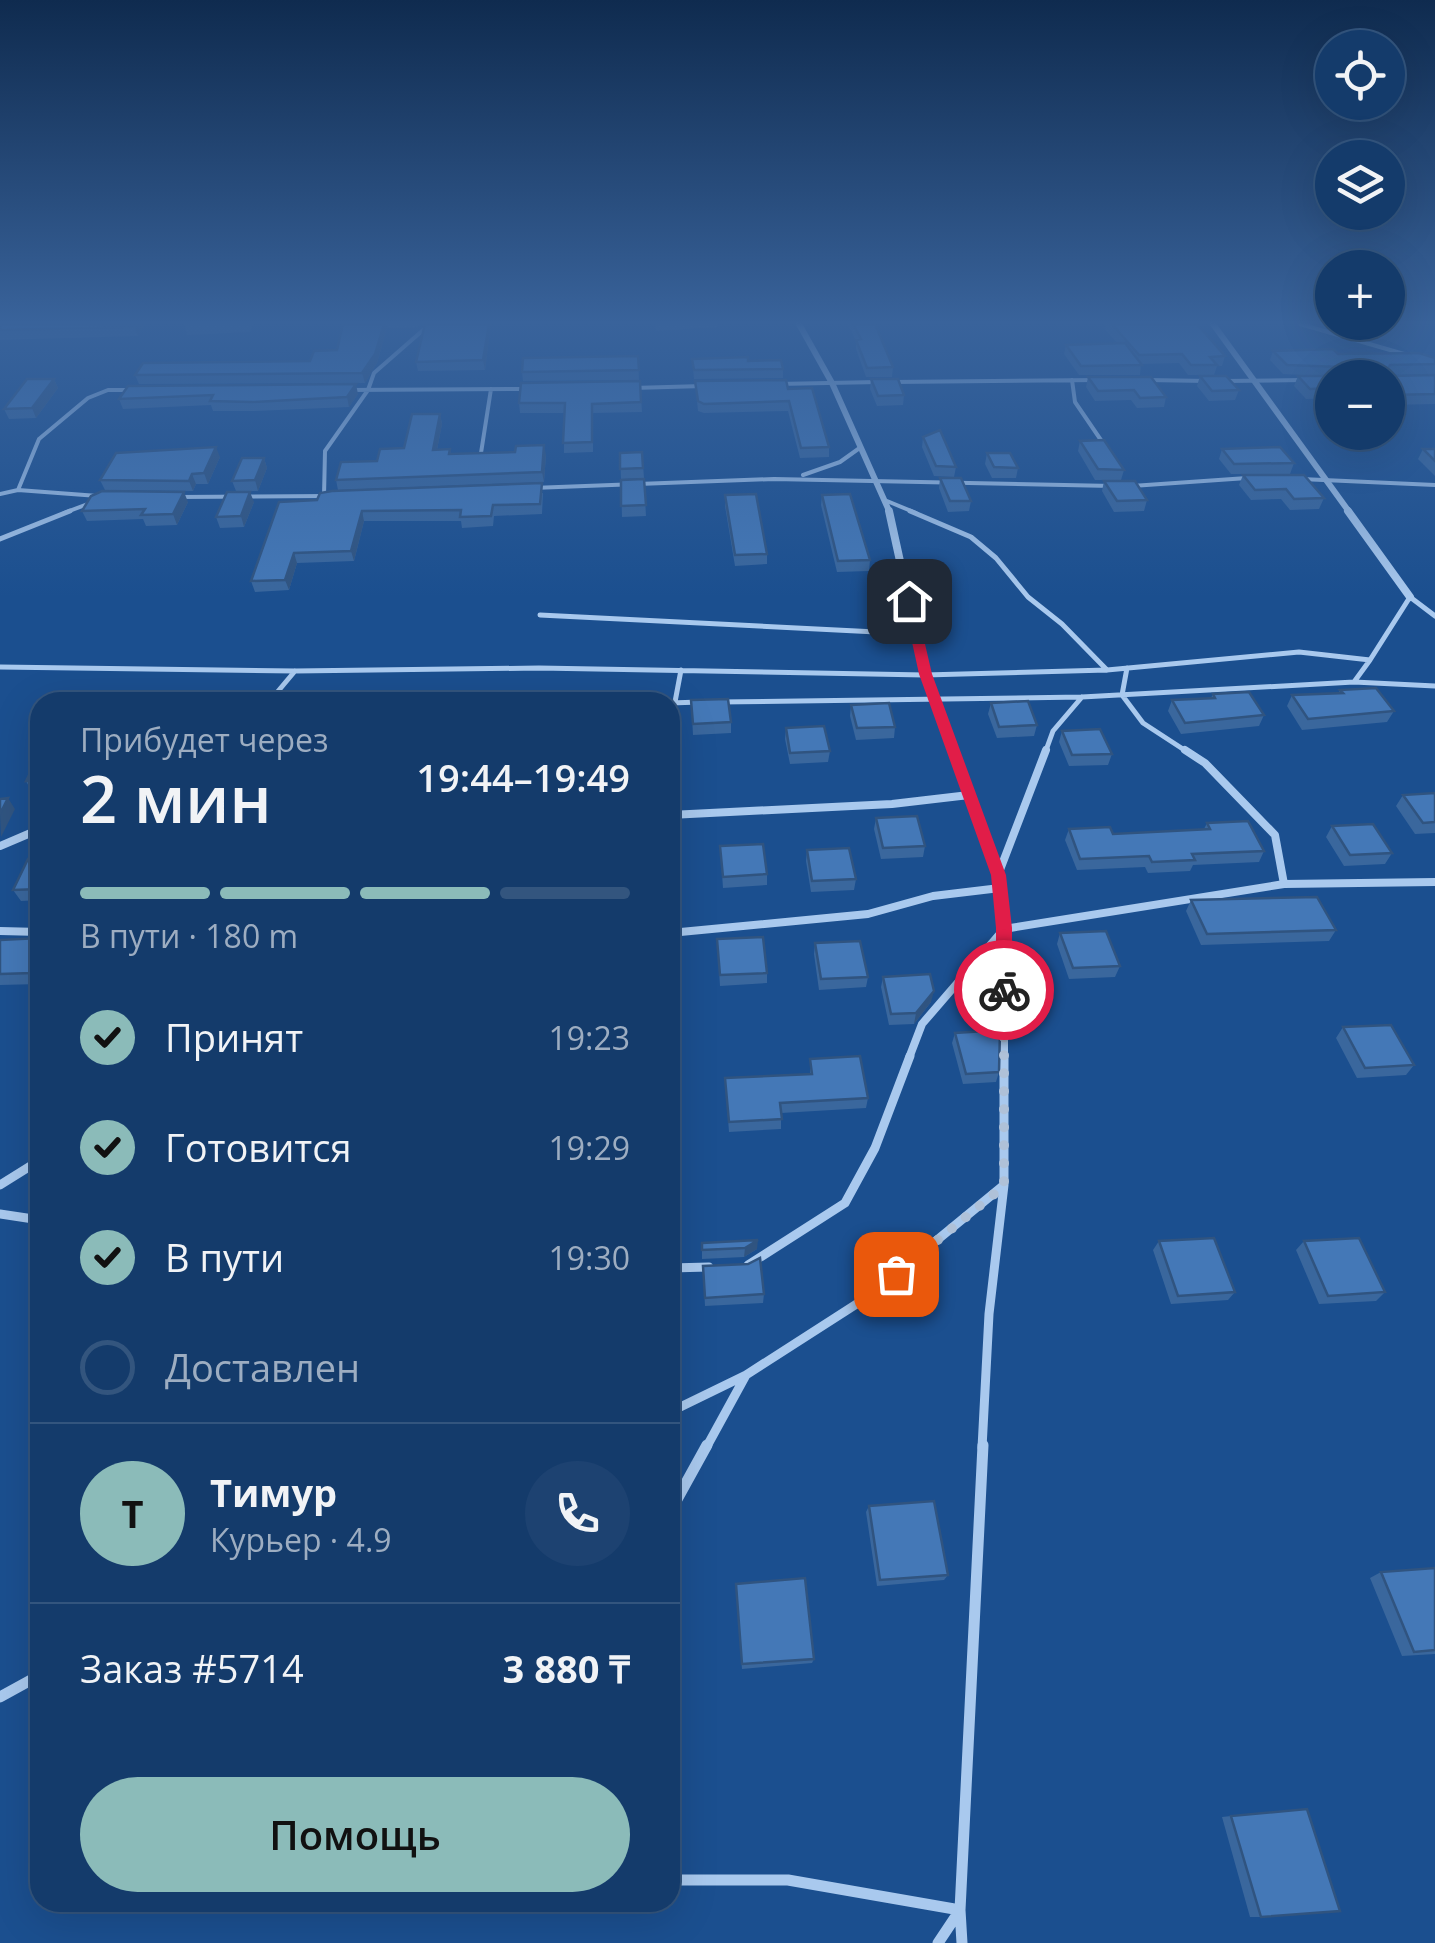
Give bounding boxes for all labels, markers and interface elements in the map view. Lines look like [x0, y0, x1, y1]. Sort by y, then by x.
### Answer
map controls [1315, 30, 1405, 450]
button: locate [1315, 30, 1405, 120]
button: layers [1315, 140, 1405, 230]
button: + [1315, 250, 1405, 340]
button: − [1315, 360, 1405, 450]
pin [867, 559, 952, 644]
icon: home [882, 574, 937, 629]
text: Прибудет через [80, 718, 328, 761]
text: 19:44–19:49 [416, 751, 630, 803]
text: 2 мин [80, 754, 272, 842]
text: В пути · 180 m [80, 914, 298, 957]
courier [954, 940, 1054, 1040]
icon: bike [977, 963, 1032, 1018]
icon: check [80, 1010, 135, 1065]
text: Принят [165, 1011, 303, 1063]
text: 19:23 [548, 1016, 630, 1059]
icon: check [80, 1120, 135, 1175]
text: Готовится [165, 1121, 351, 1173]
text: 19:29 [548, 1126, 630, 1169]
icon: check [80, 1230, 135, 1285]
text: В пути [165, 1231, 284, 1283]
pin [854, 1232, 939, 1317]
text: 19:30 [548, 1236, 630, 1279]
icon: bag [869, 1247, 924, 1302]
text: Доставлен [165, 1341, 360, 1393]
button: phone [525, 1461, 630, 1566]
text: Тимур [210, 1466, 337, 1518]
text: Т [121, 1487, 144, 1539]
text: Курьер · 4.9 [210, 1518, 392, 1561]
text: Заказ #5714 [80, 1642, 304, 1694]
text: 3 880 ₸ [503, 1642, 630, 1694]
button: Помощь [80, 1777, 630, 1892]

